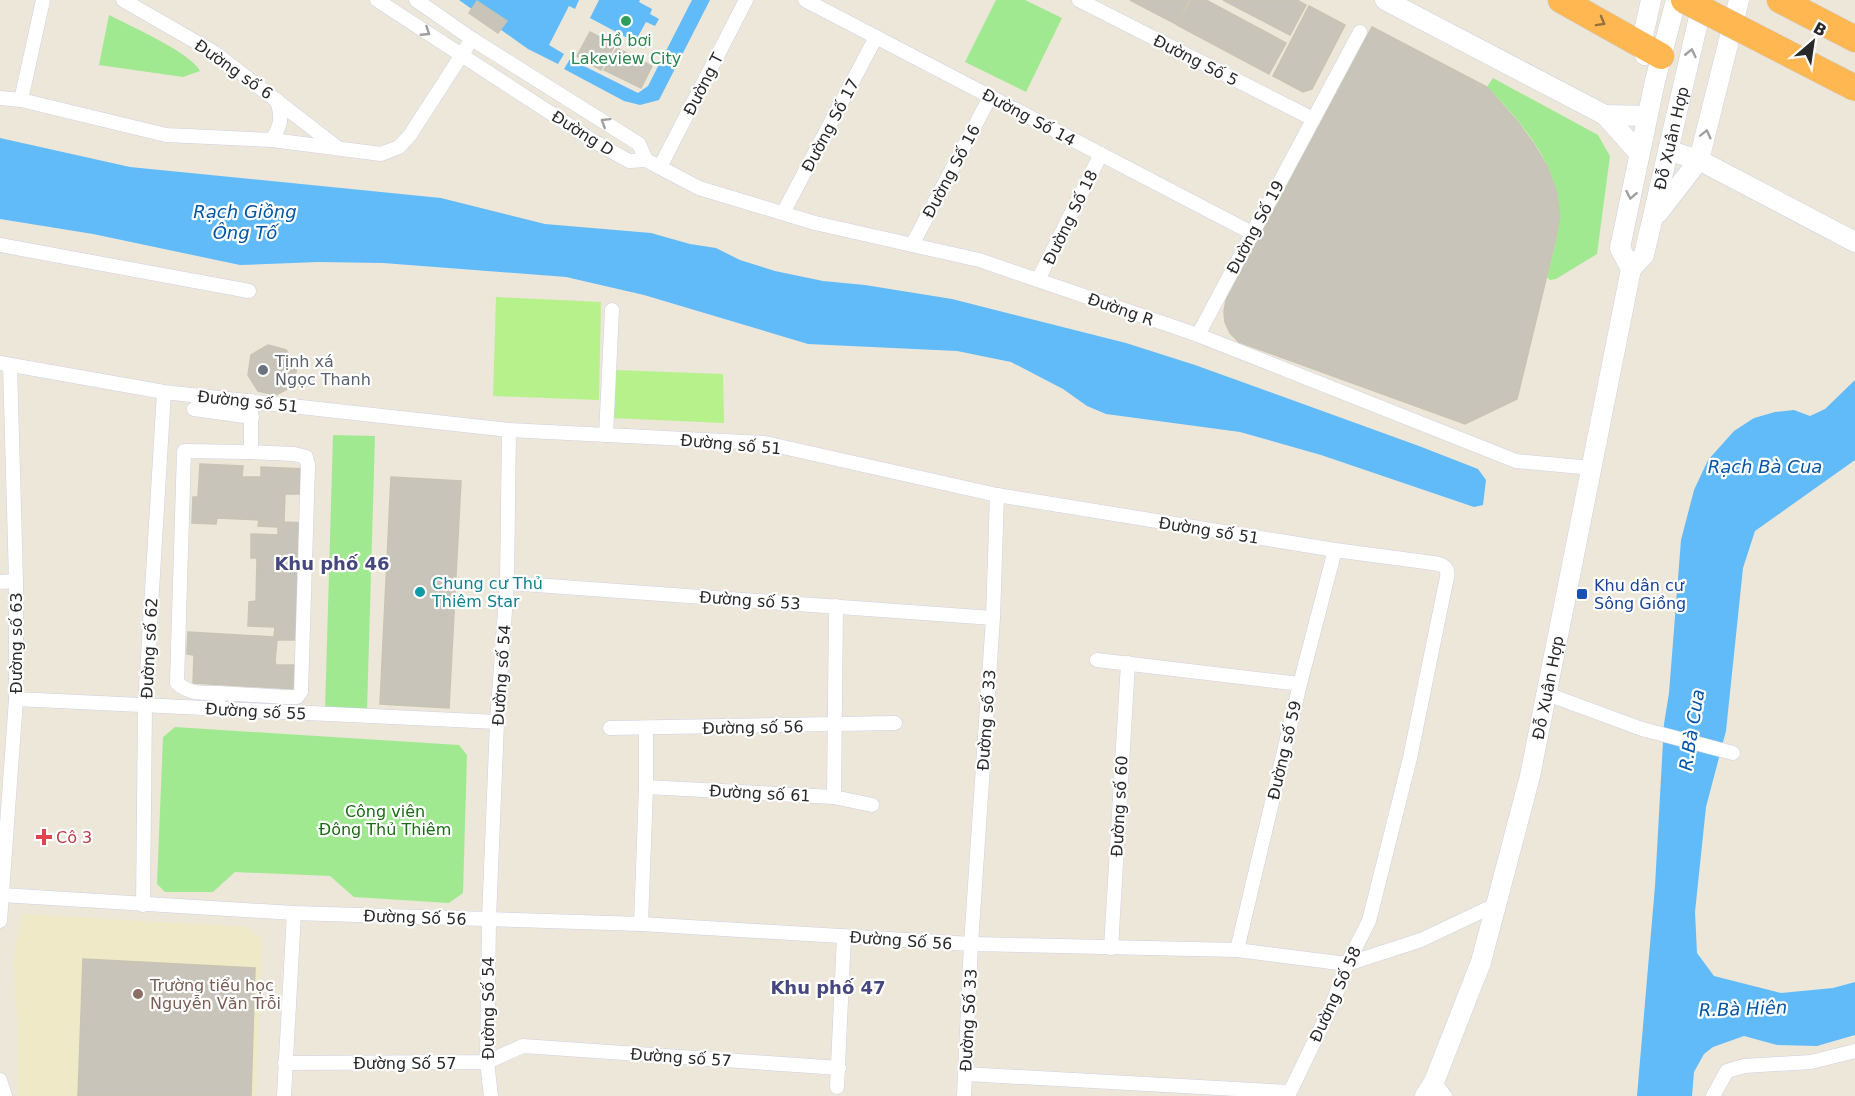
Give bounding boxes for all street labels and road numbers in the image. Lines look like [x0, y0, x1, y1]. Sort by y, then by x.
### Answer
street label: Đường Số 5 [1150, 31, 1241, 90]
street label: Đường số 6 [191, 35, 276, 103]
street label: Đường T [680, 50, 727, 119]
street label: Đường Số 17 [798, 75, 863, 175]
street label: Đường Số 14 [979, 85, 1079, 150]
street label: Đỗ Xuân Hợp [1650, 85, 1693, 192]
street label: Đường D [548, 107, 617, 160]
street label: Đường Số 16 [919, 121, 984, 221]
street label: Đường Số 18 [1039, 167, 1102, 268]
street label: Đường Số 19 [1223, 177, 1288, 277]
street label: Đường R [1085, 289, 1156, 330]
street label: Đường số 51 [197, 387, 299, 416]
street label: Đường số 51 [680, 431, 782, 458]
street label: Đường số 51 [1157, 513, 1260, 548]
street label: Đường số 53 [699, 587, 801, 614]
street label: Đường số 63 [7, 592, 26, 694]
street label: Đường số 62 [137, 597, 162, 699]
street label: Đường số 54 [488, 624, 515, 726]
street label: Đỗ Xuân Hợp [1528, 634, 1568, 741]
street label: Đường số 33 [973, 669, 1000, 771]
street label: Đường số 55 [205, 699, 307, 724]
street label: Đường số 59 [1264, 699, 1305, 802]
street label: Đường số 56 [702, 717, 804, 738]
street label: Đường số 60 [1107, 755, 1132, 857]
street label: Đường số 61 [709, 781, 811, 806]
street label: Đường Số 56 [363, 906, 467, 929]
street label: Đường Số 56 [849, 927, 953, 954]
street label: Đường Số 58 [1306, 943, 1365, 1045]
street label: Đường Số 54 [479, 956, 498, 1060]
street label: Đường Số 33 [956, 968, 981, 1072]
street label: Đường số 57 [630, 1044, 732, 1071]
street label: Đường Số 57 [353, 1054, 457, 1073]

